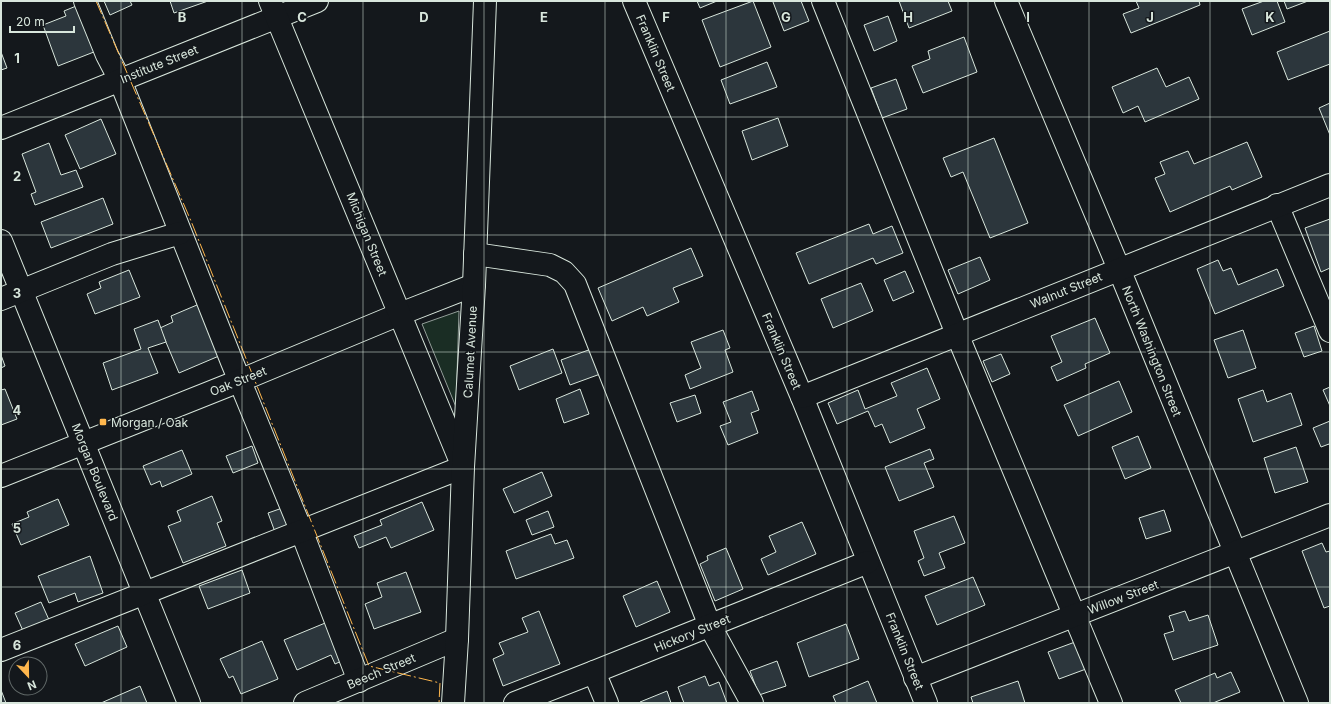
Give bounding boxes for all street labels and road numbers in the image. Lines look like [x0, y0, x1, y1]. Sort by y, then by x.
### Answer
street label: Franklin Street [633, 13, 679, 93]
street label: Institute Street [118, 42, 200, 86]
street label: Michigan Street [343, 190, 391, 278]
street label: Walnut Street [1028, 269, 1104, 311]
street label: North Washington Street [1119, 284, 1185, 419]
street label: Calumet Avenue [460, 305, 480, 399]
street label: Franklin Street [759, 310, 805, 392]
street label: Oak Street [207, 363, 269, 399]
street label: Morgan Boulevard [69, 421, 121, 523]
street label: Willow Street [1085, 577, 1161, 617]
street label: Franklin Street [883, 610, 927, 692]
street label: Hickory Street [652, 611, 732, 655]
street label: Beech Street [344, 650, 418, 692]

